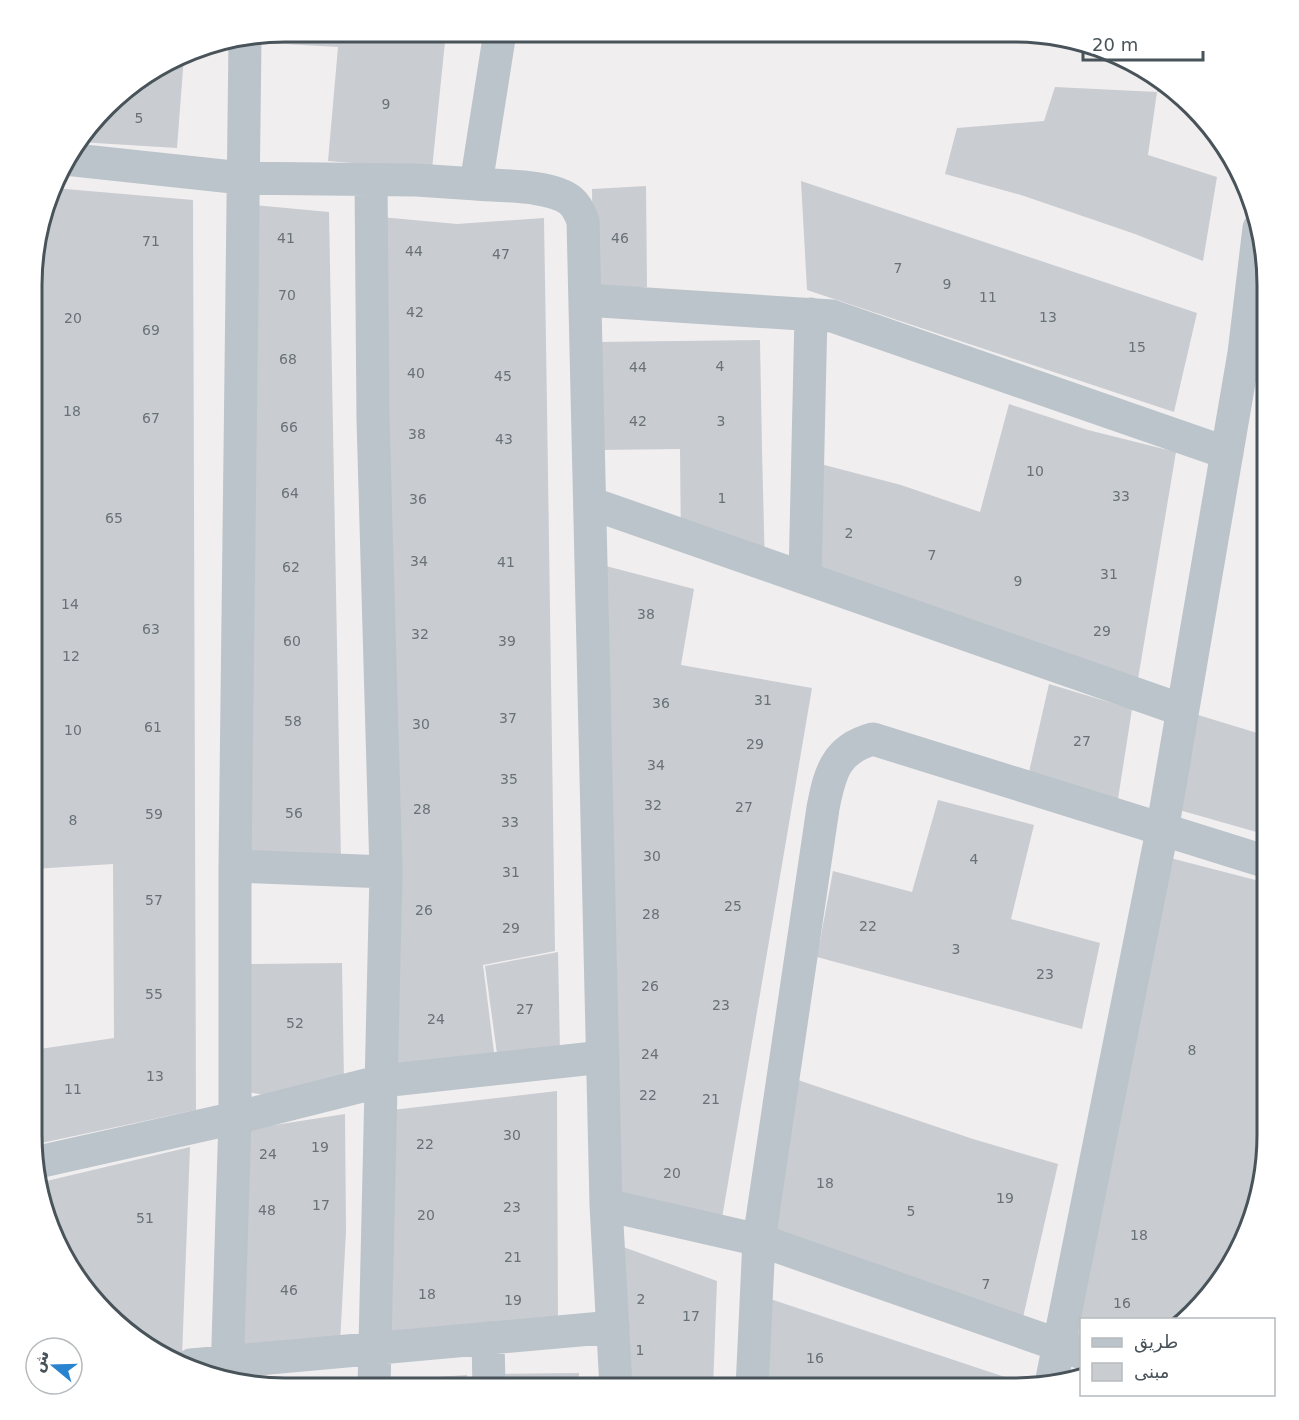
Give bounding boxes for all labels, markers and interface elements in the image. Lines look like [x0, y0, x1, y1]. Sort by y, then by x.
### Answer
scale bar [1083, 24, 1203, 62]
text: 20 m [1092, 34, 1138, 55]
house number: 9 [382, 96, 390, 112]
house number: 5 [135, 110, 143, 126]
house number: 41 [277, 230, 295, 246]
house number: 46 [611, 230, 629, 246]
house number: 71 [142, 233, 160, 249]
house number: 44 [405, 243, 423, 259]
house number: 47 [492, 246, 510, 262]
house number: 7 [894, 260, 902, 276]
house number: 9 [943, 276, 951, 292]
house number: 70 [278, 287, 296, 303]
house number: 11 [979, 289, 997, 305]
house number: 42 [406, 304, 424, 320]
house number: 13 [1039, 309, 1057, 325]
house number: 20 [64, 310, 82, 326]
house number: 69 [142, 322, 160, 338]
house number: 15 [1128, 339, 1146, 355]
house number: 68 [279, 351, 297, 367]
house number: 4 [716, 358, 725, 374]
house number: 44 [629, 359, 647, 375]
house number: 40 [407, 365, 425, 381]
house number: 45 [494, 368, 512, 384]
house number: 18 [63, 403, 81, 419]
house number: 67 [142, 410, 160, 426]
house number: 42 [629, 413, 647, 429]
house number: 3 [717, 413, 725, 429]
house number: 66 [280, 419, 298, 435]
house number: 38 [408, 426, 426, 442]
house number: 43 [495, 431, 513, 447]
house number: 10 [1026, 463, 1044, 479]
house number: 64 [281, 485, 299, 501]
house number: 33 [1112, 488, 1130, 504]
house number: 1 [718, 490, 726, 506]
house number: 36 [409, 491, 427, 507]
house number: 65 [105, 510, 123, 526]
house number: 2 [845, 525, 853, 541]
house number: 7 [928, 547, 936, 563]
house number: 34 [410, 553, 428, 569]
house number: 41 [497, 554, 515, 570]
house number: 62 [282, 559, 300, 575]
house number: 31 [1100, 566, 1118, 582]
house number: 9 [1014, 573, 1022, 589]
house number: 14 [61, 596, 79, 612]
house number: 38 [637, 606, 655, 622]
house number: 63 [142, 621, 160, 637]
house number: 29 [1093, 623, 1111, 639]
house number: 32 [411, 626, 429, 642]
house number: 60 [283, 633, 301, 649]
house number: 39 [498, 633, 516, 649]
house number: 12 [62, 648, 80, 664]
house number: 31 [754, 692, 772, 708]
house number: 36 [652, 695, 670, 711]
house number: 37 [499, 710, 517, 726]
house number: 58 [284, 713, 302, 729]
house number: 30 [412, 716, 430, 732]
house number: 61 [144, 719, 162, 735]
house number: 10 [64, 722, 82, 738]
house number: 27 [1073, 733, 1091, 749]
house number: 29 [746, 736, 764, 752]
house number: 34 [647, 757, 665, 773]
house number: 35 [500, 771, 518, 787]
house number: 32 [644, 797, 662, 813]
house number: 27 [735, 799, 753, 815]
house number: 28 [413, 801, 431, 817]
house number: 56 [285, 805, 303, 821]
house number: 59 [145, 806, 163, 822]
house number: 8 [69, 812, 77, 828]
house number: 33 [501, 814, 519, 830]
house number: 30 [643, 848, 661, 864]
house number: 4 [970, 851, 979, 867]
house number: 31 [502, 864, 520, 880]
house number: 57 [145, 892, 163, 908]
house number: 25 [724, 898, 742, 914]
house number: 26 [415, 902, 433, 918]
house number: 28 [642, 906, 660, 922]
house number: 22 [859, 918, 877, 934]
house number: 29 [502, 920, 520, 936]
house number: 3 [952, 941, 960, 957]
house number: 23 [1036, 966, 1054, 982]
house number: 26 [641, 978, 659, 994]
house number: 55 [145, 986, 163, 1002]
house number: 23 [712, 997, 730, 1013]
house number: 27 [516, 1001, 534, 1017]
house number: 24 [427, 1011, 445, 1027]
house number: 52 [286, 1015, 304, 1031]
house number: 8 [1188, 1042, 1196, 1058]
house number: 24 [641, 1046, 659, 1062]
house number: 13 [146, 1068, 164, 1084]
house number: 11 [64, 1081, 82, 1097]
house number: 22 [639, 1087, 657, 1103]
house number: 21 [702, 1091, 720, 1107]
house number: 30 [503, 1127, 521, 1143]
house number: 22 [416, 1136, 434, 1152]
house number: 19 [311, 1139, 329, 1155]
house number: 24 [259, 1146, 277, 1162]
house number: 20 [663, 1165, 681, 1181]
house number: 18 [816, 1175, 834, 1191]
house number: 19 [996, 1190, 1014, 1206]
house number: 17 [312, 1197, 330, 1213]
house number: 23 [503, 1199, 521, 1215]
house number: 48 [258, 1202, 276, 1218]
house number: 5 [907, 1203, 915, 1219]
house number: 20 [417, 1207, 435, 1223]
house number: 51 [136, 1210, 154, 1226]
house number: 18 [1130, 1227, 1148, 1243]
house number: 21 [504, 1249, 522, 1265]
house number: 7 [982, 1276, 990, 1292]
house number: 46 [280, 1282, 298, 1298]
house number: 18 [418, 1286, 436, 1302]
house number: 2 [637, 1291, 645, 1307]
house number: 19 [504, 1292, 522, 1308]
house number: 16 [1113, 1295, 1131, 1311]
house number: 17 [682, 1308, 700, 1324]
legend [1080, 1318, 1275, 1396]
text: طريق [1134, 1331, 1178, 1353]
north arrow [24, 1336, 84, 1396]
house number: 1 [636, 1342, 644, 1358]
text: ش [28, 1348, 53, 1375]
house number: 16 [806, 1350, 824, 1366]
text: مبنى [1134, 1361, 1170, 1382]

